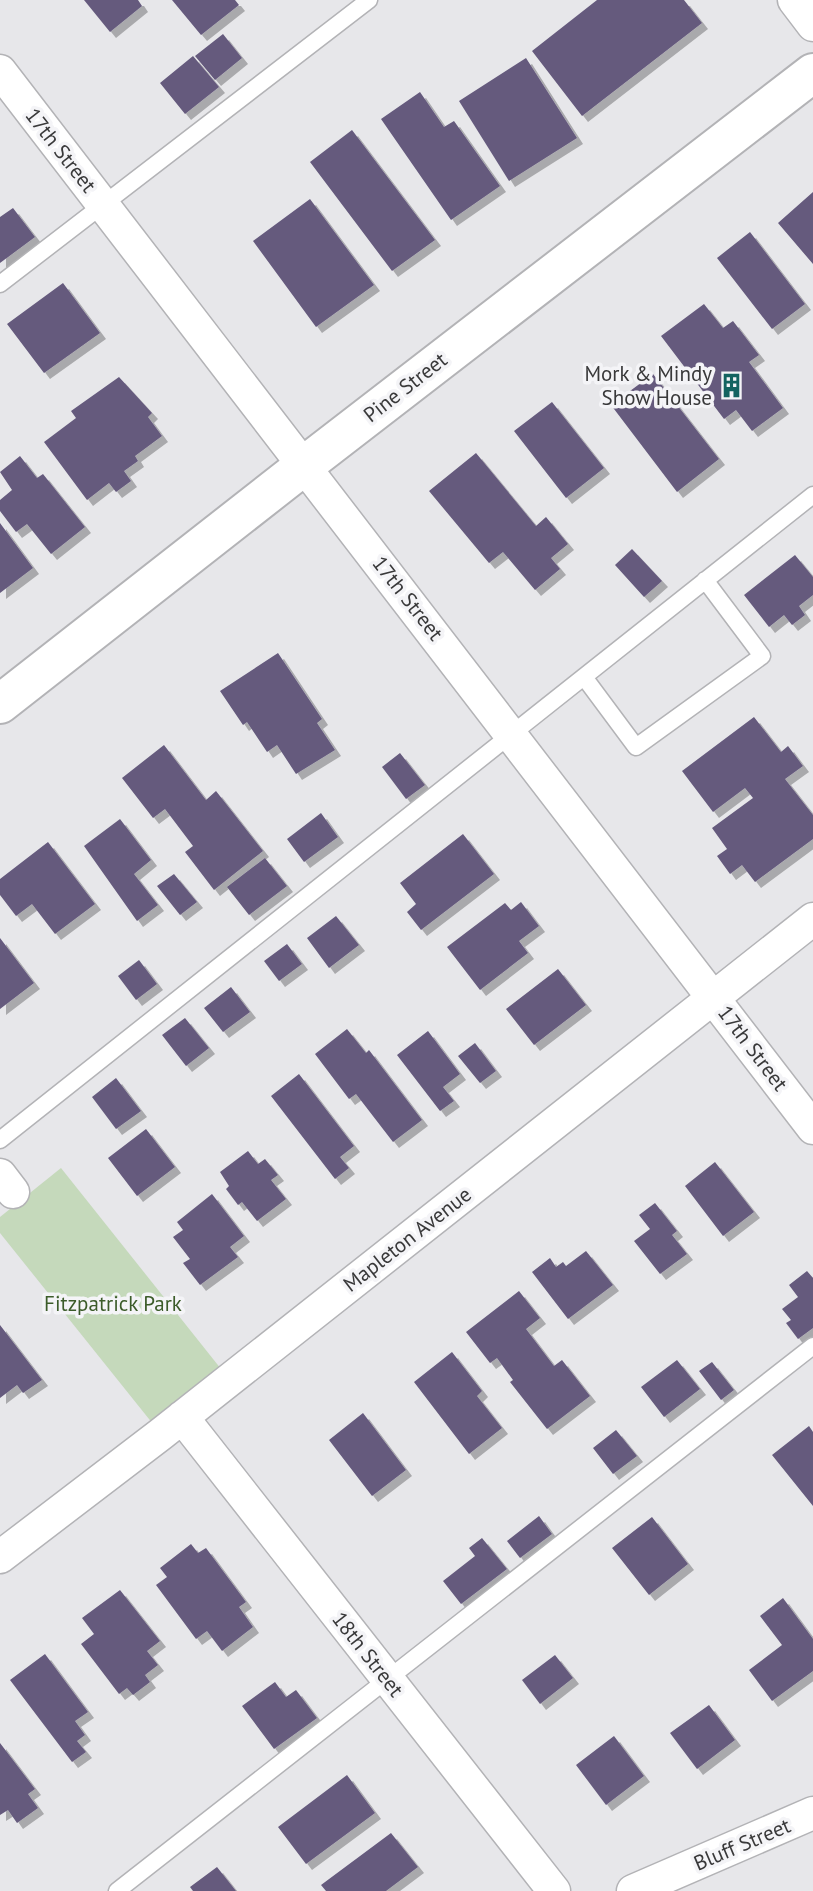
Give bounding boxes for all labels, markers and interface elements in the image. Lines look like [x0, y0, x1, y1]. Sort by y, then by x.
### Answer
street label: 17th Street [20, 102, 102, 198]
street label: Pine Street [358, 346, 452, 428]
place label: Mork & Mindy Show House [584, 360, 712, 411]
building icon: Mork & Mindy Show House [718, 371, 746, 399]
street label: 17th Street [367, 550, 449, 646]
street label: 17th Street [712, 1000, 794, 1096]
street label: Mapleton Avenue [337, 1181, 477, 1297]
park label: Fitzpatrick Park [44, 1290, 182, 1317]
street label: 18th Street [326, 1606, 410, 1702]
street label: Bluff Street [690, 1812, 794, 1876]

